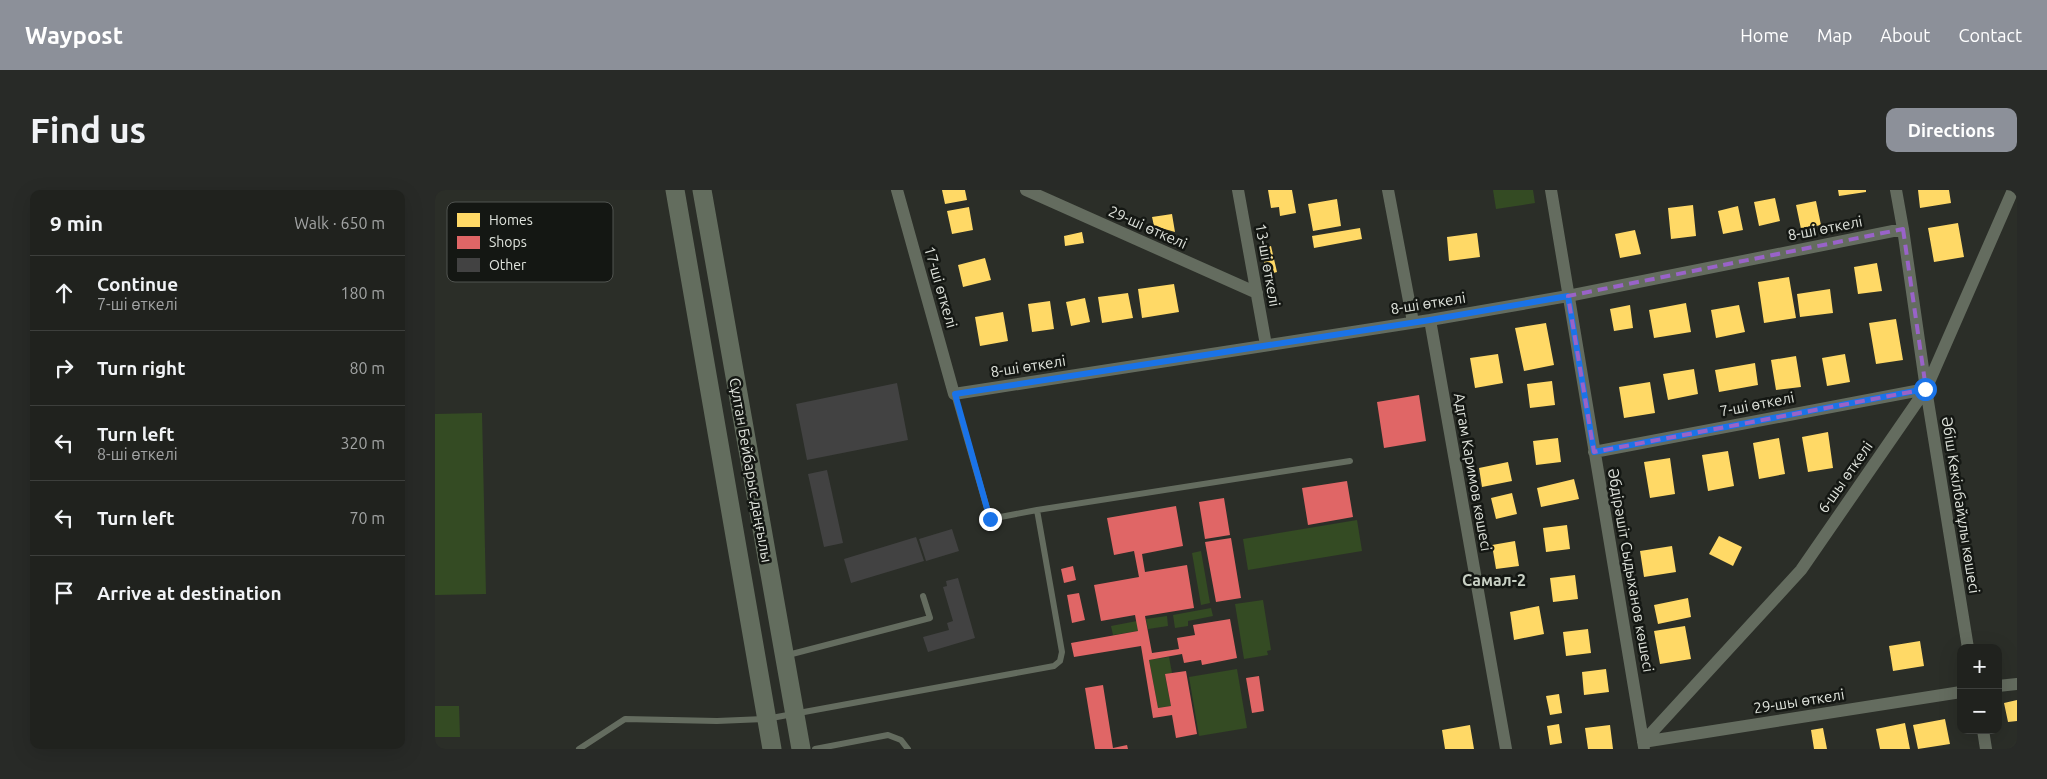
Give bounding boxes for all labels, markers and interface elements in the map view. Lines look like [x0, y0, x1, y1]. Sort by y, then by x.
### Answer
text: Waypost [25, 22, 123, 49]
text: Home [1740, 25, 1789, 45]
text: Map [1817, 25, 1852, 45]
text: About [1880, 25, 1930, 45]
text: Contact [1958, 25, 2022, 45]
button: Directions [1886, 108, 2017, 152]
text: Find us [30, 110, 146, 150]
legend [447, 202, 613, 282]
street label: 29-ші өткелі [1106, 202, 1190, 252]
text: 9 min [50, 211, 103, 235]
text: Homes [489, 212, 533, 228]
street label: 8-ші өткелі [1786, 212, 1864, 244]
text: Walk · 650 m [294, 214, 385, 232]
street label: 13-ші өткелі [1252, 222, 1284, 308]
text: Shops [489, 234, 527, 250]
street label: 17-ші өткелі [921, 244, 961, 330]
text: Other [489, 257, 527, 273]
text: Continue [97, 273, 178, 295]
icon: ahead [50, 279, 78, 307]
text: 180 m [340, 284, 385, 302]
street label: 8-ші өткелі [1389, 289, 1467, 317]
text: 7-ші өткелі [97, 295, 178, 313]
street label: 8-ші өткелі [989, 352, 1067, 380]
icon: right [50, 354, 78, 382]
text: Turn right [97, 357, 185, 379]
text: 80 m [349, 359, 385, 377]
street label: Сұлтан Бейбарыс даңғылы [726, 376, 776, 564]
route start [1914, 378, 1937, 401]
street label: 7-ші өткелі [1718, 388, 1796, 420]
street label: Адгам Каримов көшесі [1451, 392, 1495, 552]
street label: Әбіш Кекілбайұлы көшесі [1939, 415, 1983, 595]
text: Turn left [97, 423, 175, 445]
icon: left [50, 429, 78, 457]
text: 320 m [340, 434, 385, 452]
street label: 6-шы өткелі [1814, 438, 1876, 516]
text: 8-ші өткелі [97, 445, 178, 463]
street label: Әбдірәшіт Сыдыханов көшесі [1605, 467, 1657, 673]
icon: left [50, 504, 78, 532]
text: Turn left [97, 507, 175, 529]
route end [979, 508, 1002, 531]
text: 70 m [349, 509, 385, 527]
district label: Самал-2 [1462, 571, 1526, 589]
icon: arrive [50, 579, 78, 607]
text: Arrive at destination [97, 582, 282, 604]
map controls [1957, 644, 2002, 734]
button: + [1957, 644, 2002, 689]
street label: 29-шы өткелі [1752, 685, 1846, 717]
button: − [1957, 689, 2002, 734]

